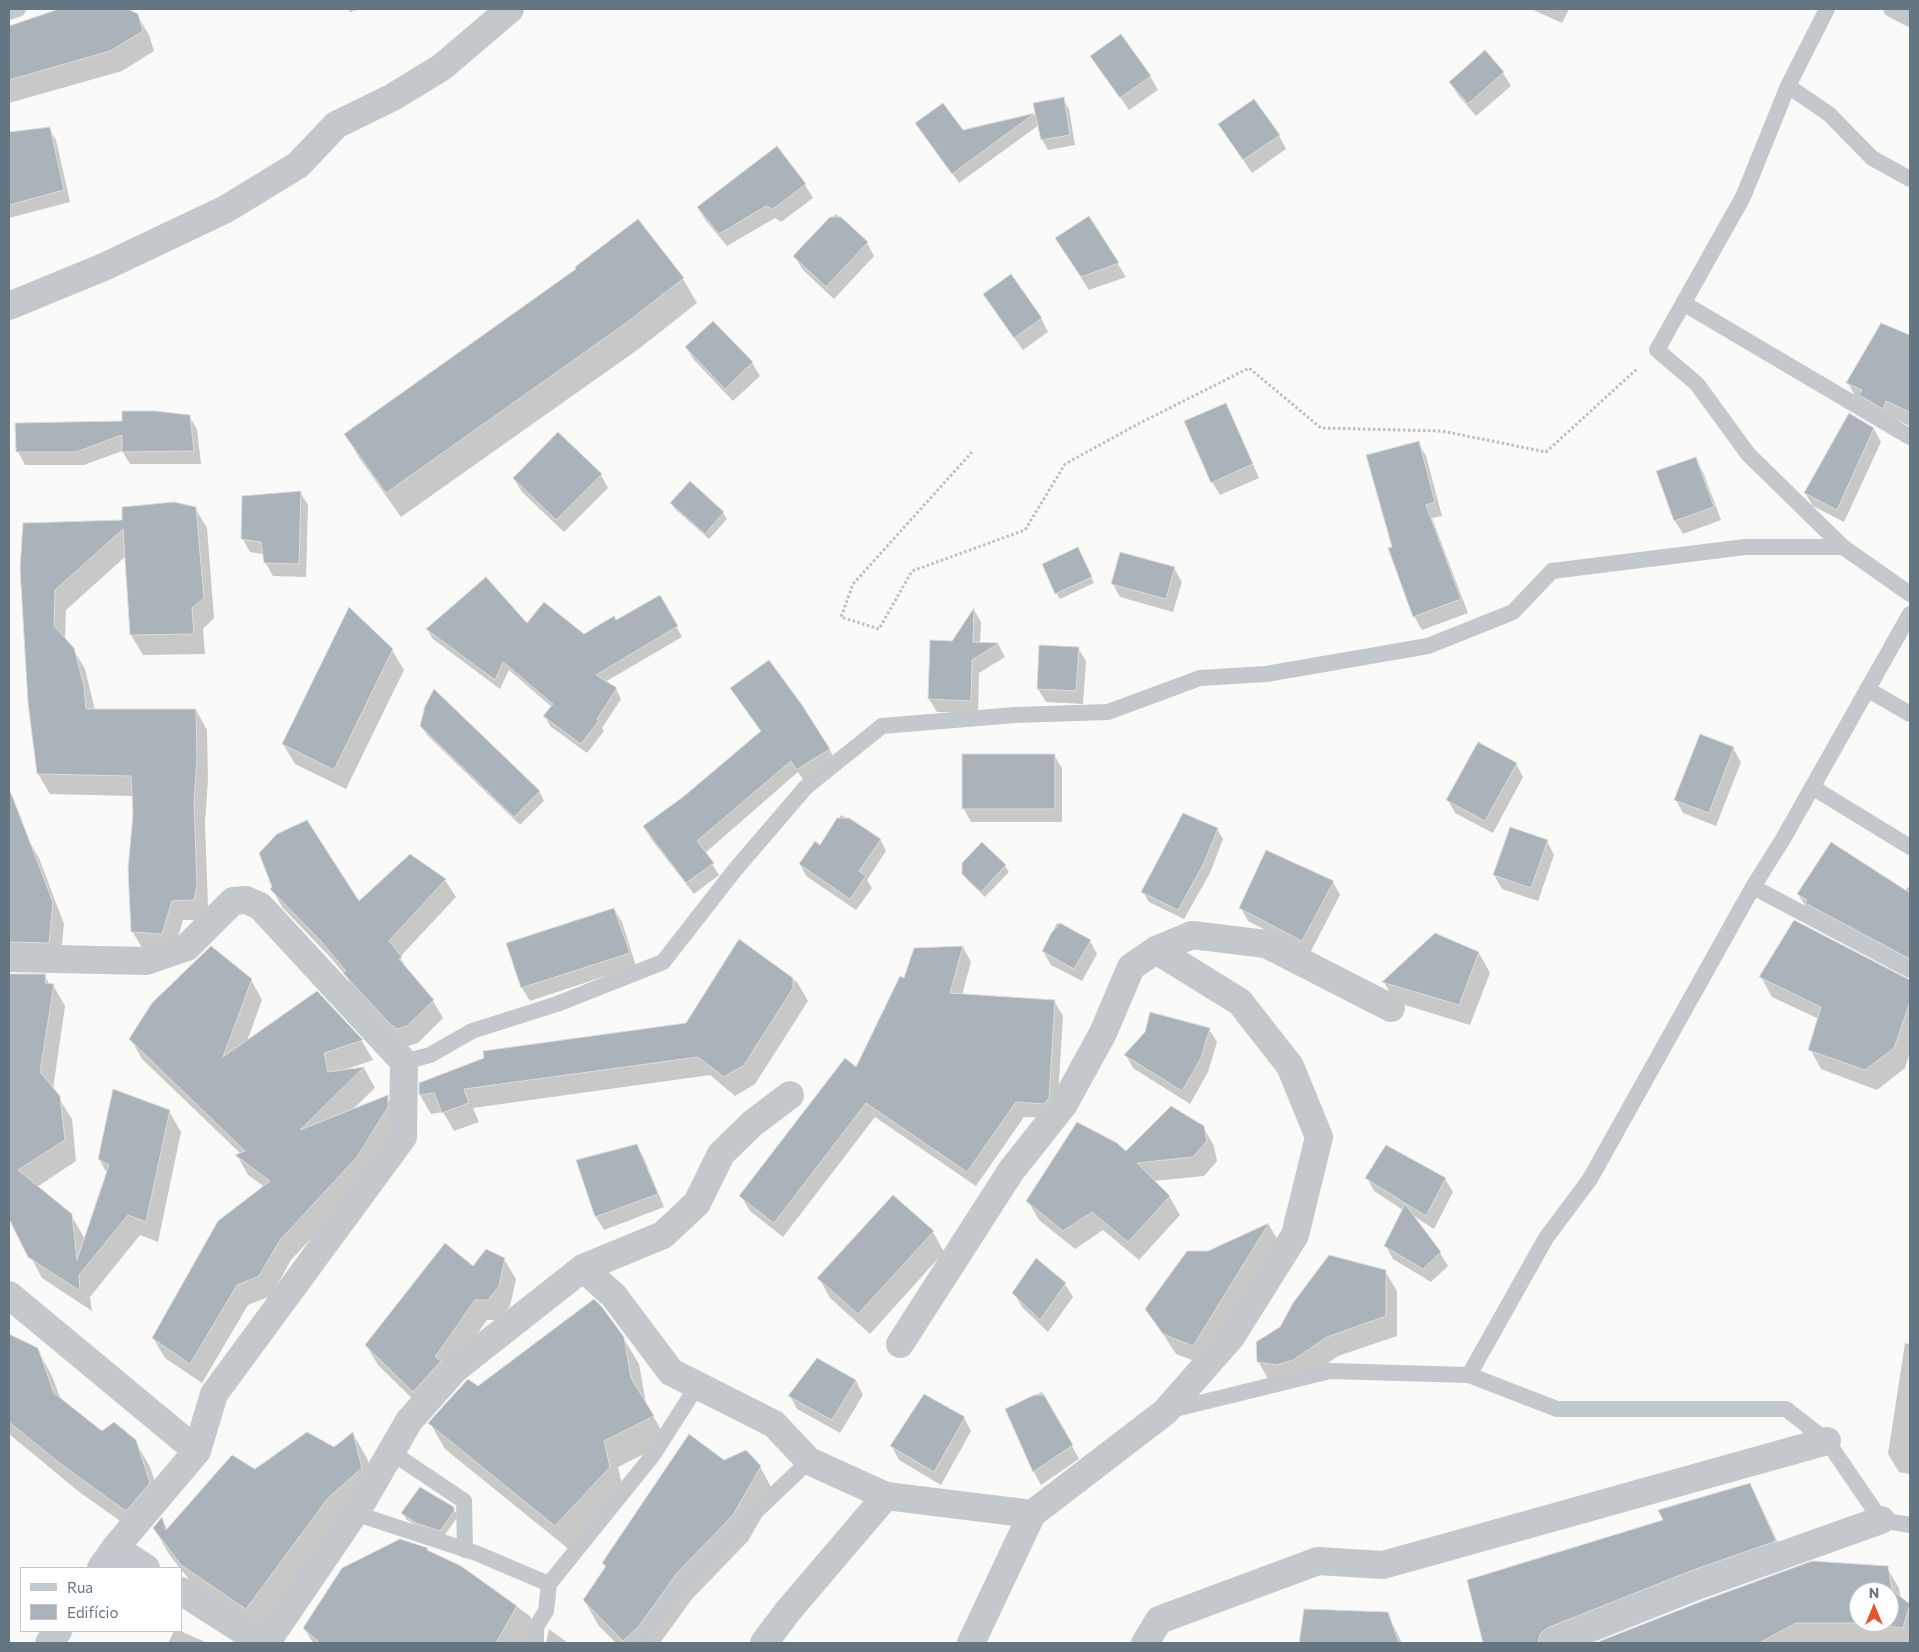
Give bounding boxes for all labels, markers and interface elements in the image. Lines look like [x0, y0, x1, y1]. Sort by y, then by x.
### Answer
legend [20, 1567, 182, 1632]
text: Rua [67, 1578, 93, 1596]
north arrow [1849, 1582, 1899, 1632]
text: N [1869, 1584, 1879, 1601]
text: Edifício [67, 1603, 118, 1621]

